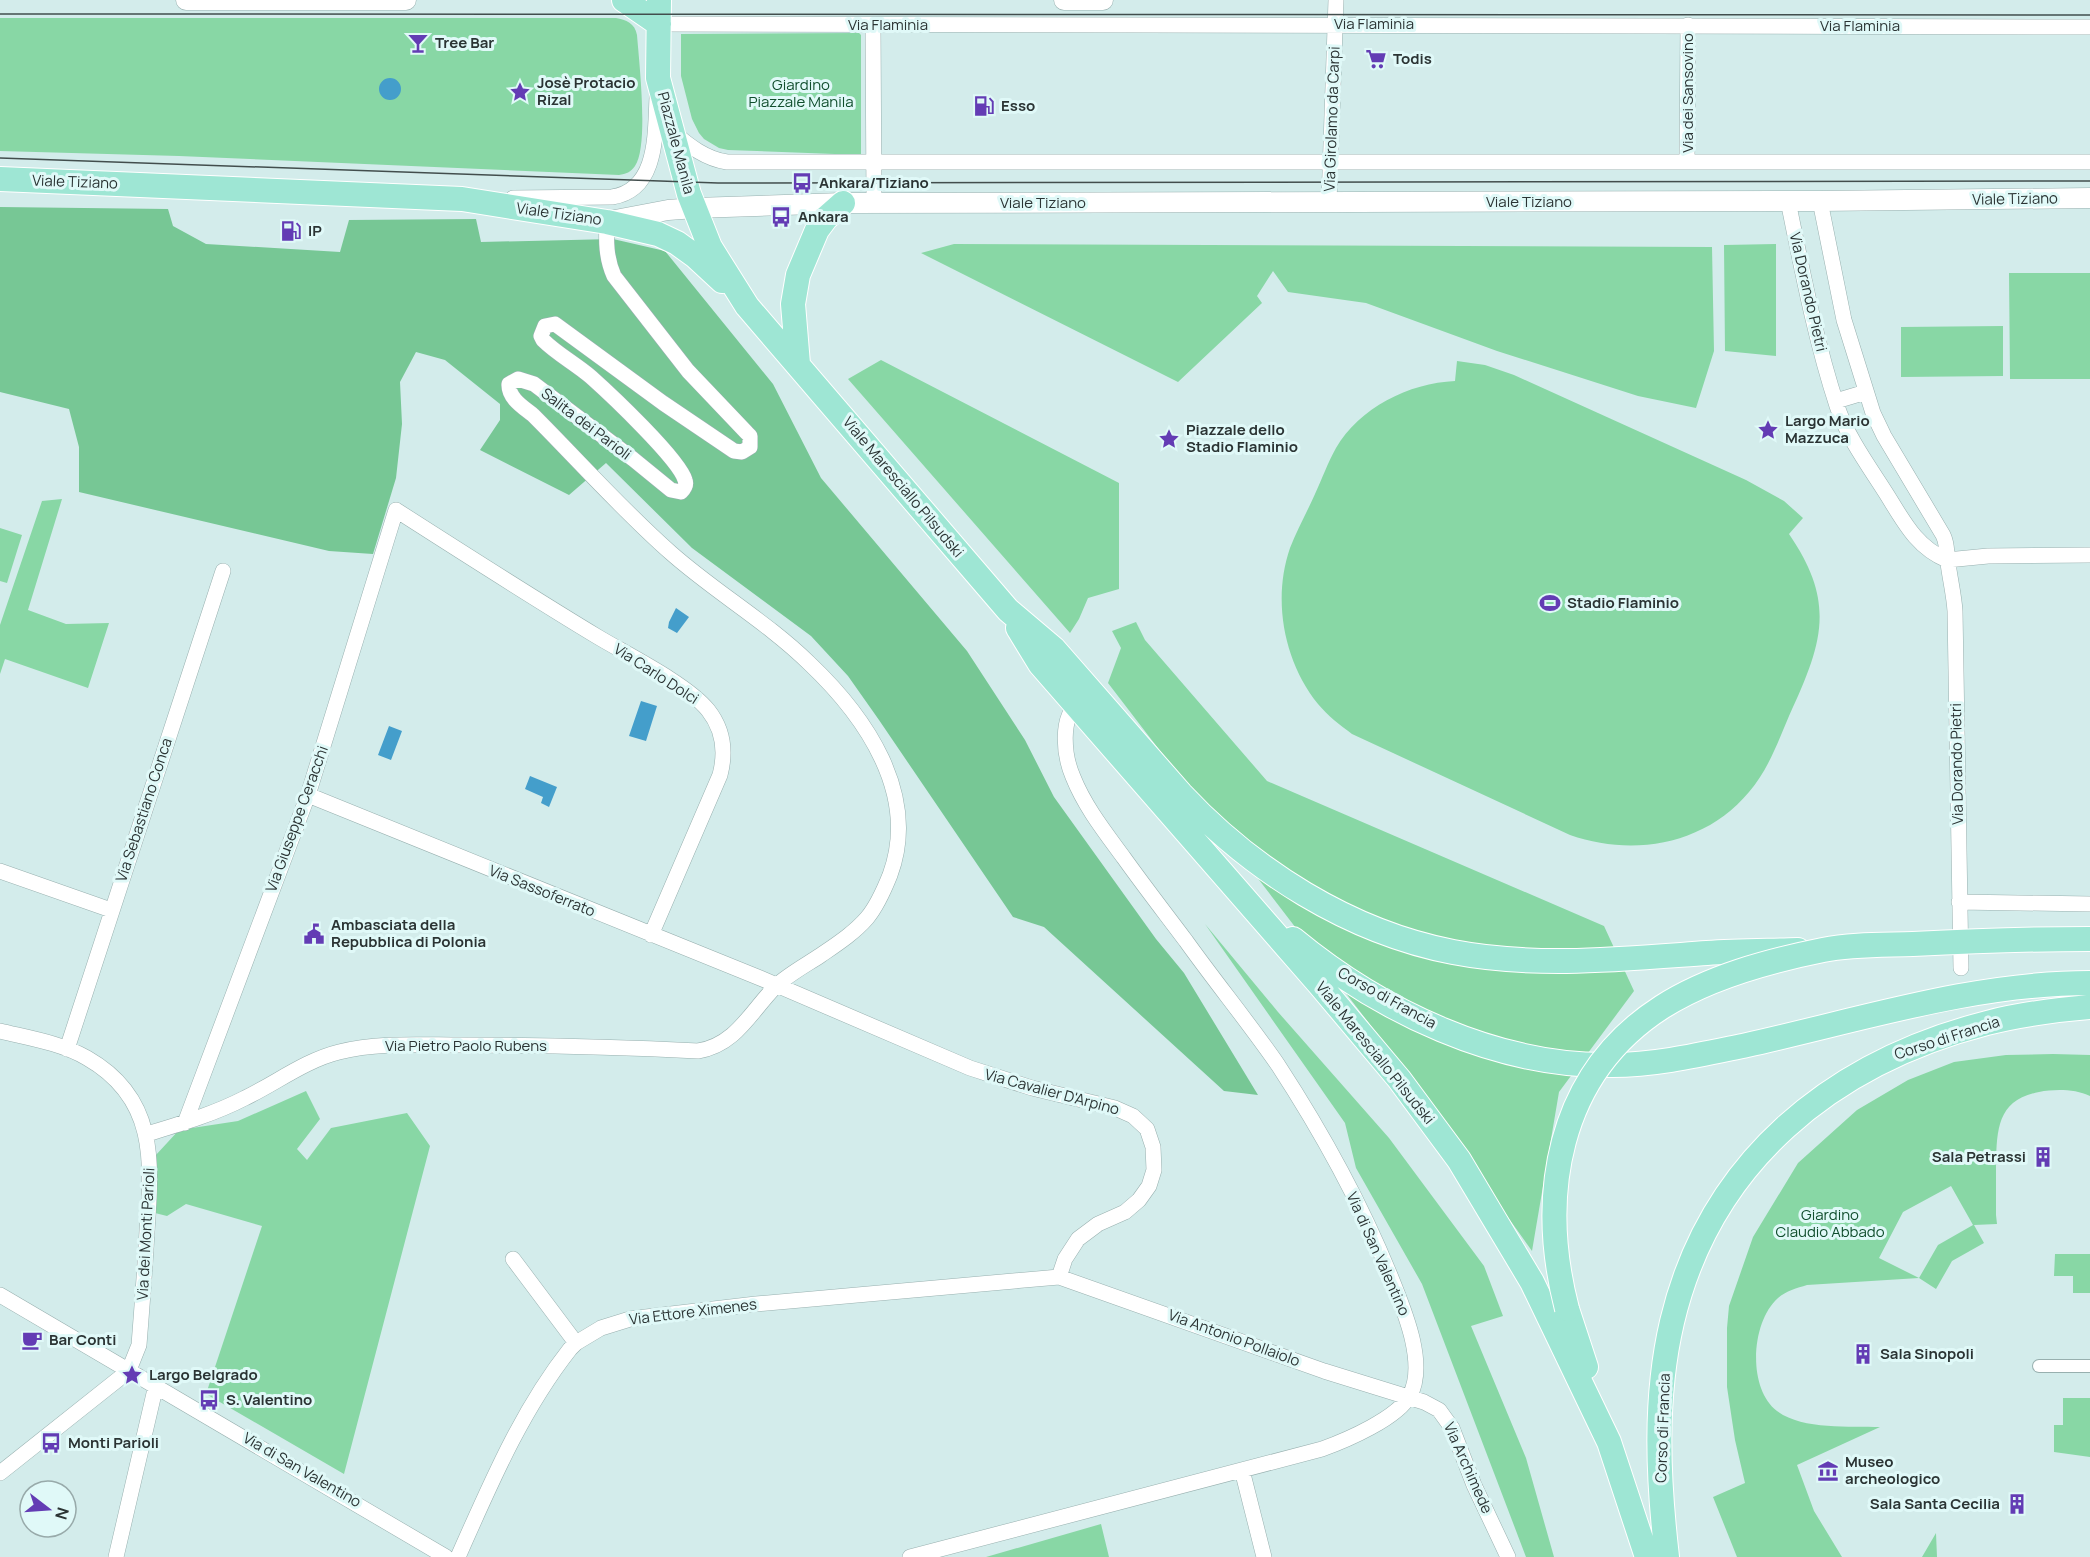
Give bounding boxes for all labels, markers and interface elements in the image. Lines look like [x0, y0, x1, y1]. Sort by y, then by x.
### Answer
street label: Via Flaminia [1334, 13, 1414, 34]
street label: Via Flaminia [848, 14, 928, 35]
street label: Via Flaminia [1820, 15, 1900, 36]
bar icon: Tree Bar [406, 31, 430, 55]
place label: Tree Bar [435, 32, 494, 53]
street label: Via dei Sansovino [1677, 33, 1698, 153]
street label: Via Girolamo da Carpi [1318, 46, 1345, 192]
supermarket icon: Todis [1364, 47, 1388, 71]
place label: Todis [1393, 48, 1432, 69]
place label: Josè Protacio Rizal [537, 72, 635, 110]
park label: Giardino Piazzale Manila [748, 74, 854, 112]
place icon: Josè Protacio Rizal [508, 80, 532, 104]
street label: Piazzale Manila [653, 89, 700, 196]
fuel station icon: Esso [972, 94, 996, 118]
place label: Esso [1001, 95, 1035, 116]
street label: Viale Tiziano [32, 170, 118, 193]
bus stop icon: Ankara/Tiziano [790, 171, 814, 195]
place label: Ankara/Tiziano [819, 172, 929, 193]
street label: Viale Tiziano [1972, 187, 2058, 210]
street label: Viale Tiziano [1486, 191, 1572, 212]
street label: Viale Tiziano [1000, 192, 1086, 213]
street label: Viale Tiziano [515, 197, 603, 230]
bus stop icon: Ankara [769, 205, 793, 229]
place label: Ankara [798, 206, 849, 227]
fuel station icon: IP [279, 219, 303, 243]
place label: IP [308, 220, 322, 241]
street label: Via Dorando Pietri [1785, 230, 1832, 354]
street label: Salita dei Parioli [537, 383, 636, 464]
place label: Largo Mario Mazzuca [1785, 410, 1870, 448]
street label: Viale Maresciallo Pilsudski [838, 412, 969, 562]
place icon: Largo Mario Mazzuca [1756, 418, 1780, 442]
place label: Piazzale dello Stadio Flaminio [1186, 419, 1298, 457]
place icon: Piazzale dello Stadio Flaminio [1157, 427, 1181, 451]
sports icon: Stadio Flaminio [1538, 591, 1562, 615]
place label: Stadio Flaminio [1567, 592, 1679, 613]
street label: Via Carlo Dolci [610, 638, 703, 709]
street label: Via Dorando Pietri [1945, 703, 1968, 825]
street label: Via Sebastiano Conca [110, 735, 177, 885]
street label: Via Giuseppe Ceracchi [260, 743, 333, 895]
street label: Via Sassoferrato [486, 860, 599, 921]
place label: Ambasciata della Repubblica di Polonia [331, 914, 486, 952]
public building icon: Ambasciata della Repubblica di Polonia [302, 922, 326, 946]
street label: Corso di Francia [1334, 962, 1440, 1033]
street label: Viale Maresciallo Pilsudski [1311, 977, 1440, 1128]
street label: Corso di Francia [1891, 1011, 2002, 1064]
street label: Via Pietro Paolo Rubens [385, 1035, 547, 1056]
street label: Via Cavalier D'Arpino [982, 1063, 1122, 1120]
building icon: Sala Petrassi [2031, 1145, 2055, 1169]
place label: Sala Petrassi [1932, 1146, 2026, 1167]
street label: Via dei Monti Parioli [132, 1167, 159, 1301]
street label: Via di San Valentino [1342, 1189, 1415, 1319]
park label: Giardino Claudio Abbado [1775, 1204, 1885, 1242]
street label: Via Ettore Ximenes [628, 1293, 758, 1330]
street label: Via Antonio Pollaiolo [1165, 1304, 1303, 1371]
cafe icon: Bar Conti [20, 1328, 44, 1352]
place label: Bar Conti [49, 1329, 117, 1350]
building icon: Sala Sinopoli [1851, 1342, 1875, 1366]
place label: Sala Sinopoli [1880, 1343, 1974, 1364]
place icon: Largo Belgrado [120, 1363, 144, 1387]
place label: Largo Belgrado [149, 1364, 258, 1385]
street label: Corso di Francia [1650, 1373, 1675, 1483]
bus stop icon: S. Valentino [197, 1388, 221, 1412]
place label: S. Valentino [226, 1389, 312, 1410]
street label: Via Archimede [1439, 1419, 1498, 1517]
street label: Via di San Valentino [239, 1427, 365, 1512]
bus stop icon: Monti Parioli [39, 1431, 63, 1455]
place label: Monti Parioli [68, 1432, 159, 1453]
place label: Museo archeologico [1845, 1451, 1940, 1489]
museum icon: Museo archeologico [1816, 1459, 1840, 1483]
north arrow [18, 1479, 78, 1539]
building icon: Sala Santa Cecilia [2005, 1492, 2029, 1516]
place label: Sala Santa Cecilia [1870, 1493, 2000, 1514]
text: N [50, 1505, 75, 1522]

